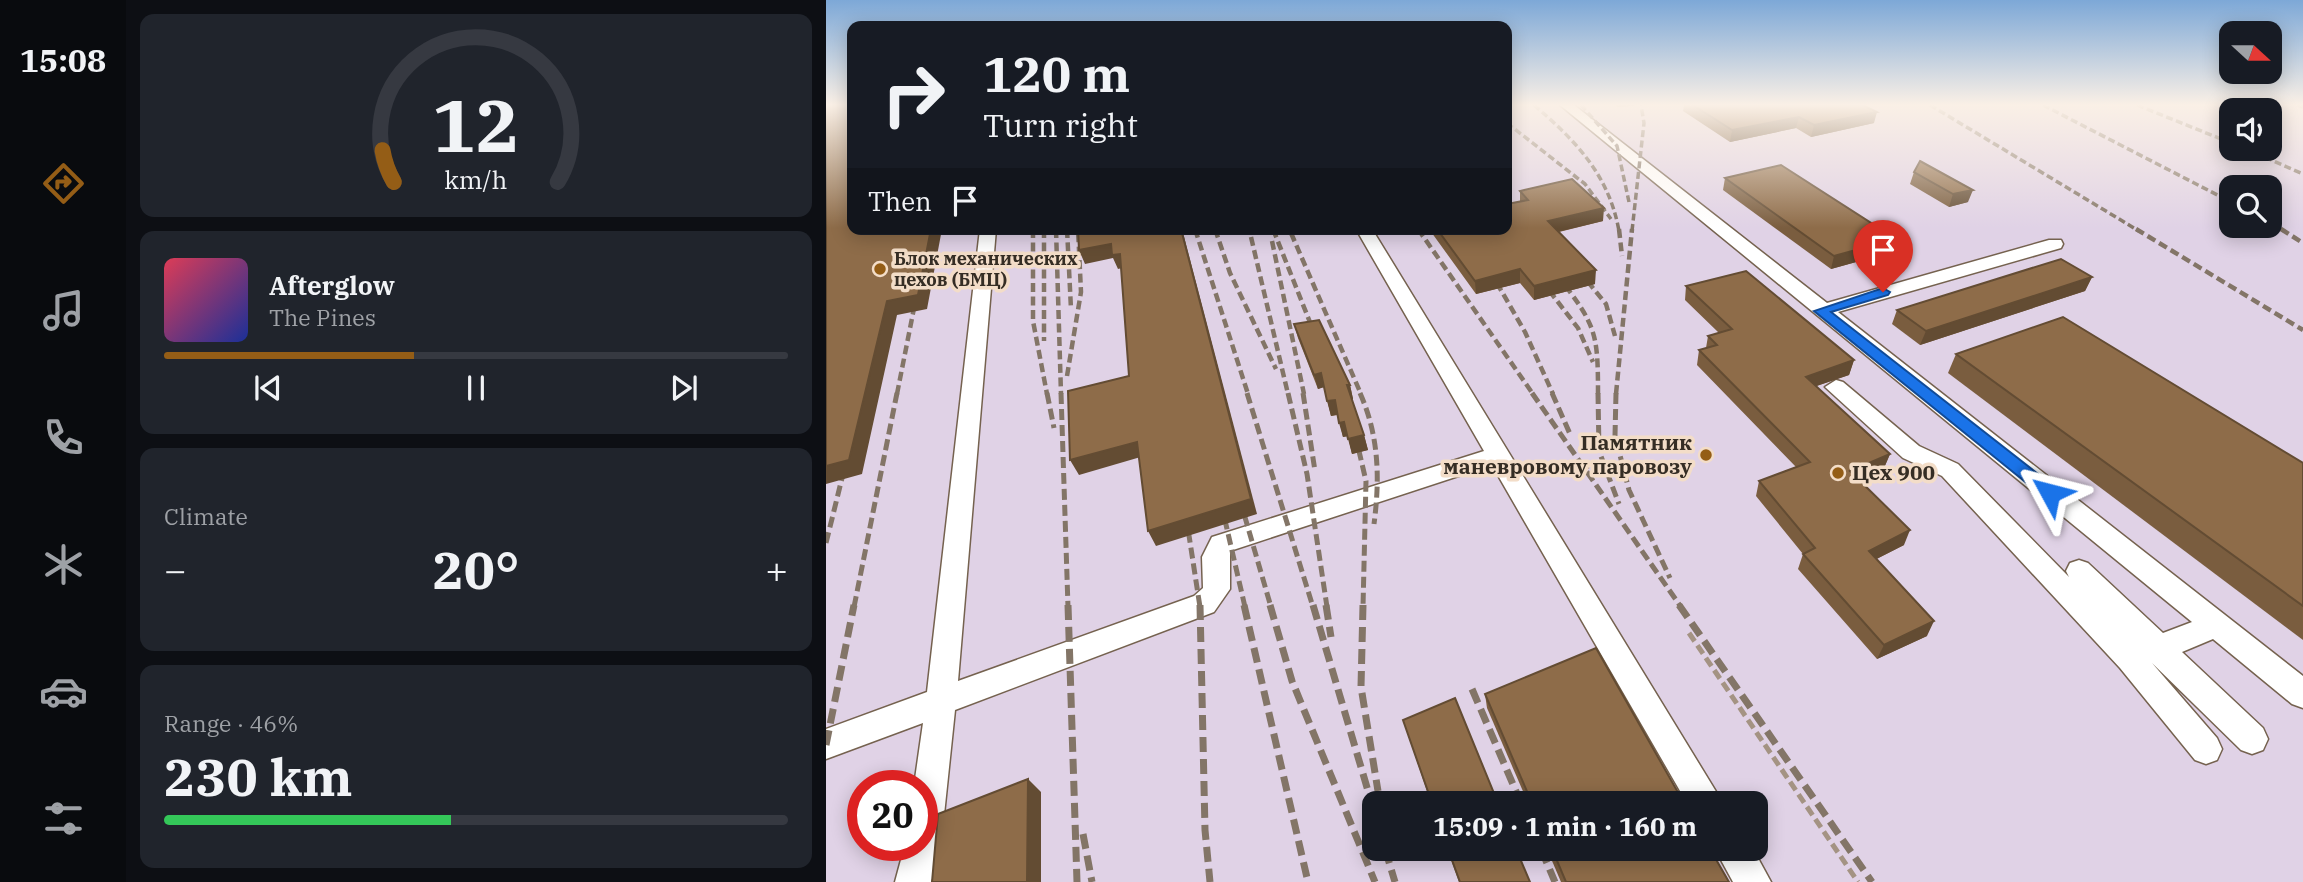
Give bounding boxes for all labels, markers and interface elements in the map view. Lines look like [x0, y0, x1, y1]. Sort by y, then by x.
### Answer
north arrow [2219, 21, 2282, 84]
map controls [2219, 21, 2282, 238]
text: 15:08 [20, 39, 106, 81]
text: 120 m [983, 42, 1130, 105]
icon: right [868, 49, 959, 140]
text: 12 [432, 77, 520, 172]
button: sound [2219, 98, 2282, 161]
text: Turn right [983, 104, 1138, 146]
icon: directions [39, 159, 88, 208]
text: km/h [444, 162, 508, 195]
button: search [2219, 175, 2282, 238]
icon: arrive [946, 182, 984, 220]
text: Then [868, 184, 932, 218]
pin [1853, 220, 1913, 292]
icon: arrive [1864, 231, 1902, 269]
place label: Блок механических цехов (БМЦ) [894, 247, 1078, 291]
marker: Блок механических цехов (БМЦ) [872, 261, 888, 277]
text: Afterglow [269, 268, 395, 302]
icon: music [39, 286, 88, 335]
text: The Pines [269, 302, 376, 332]
icon: previous [249, 369, 287, 407]
icon: pause [457, 369, 495, 407]
icon: next [665, 369, 703, 407]
icon: phone [39, 413, 88, 462]
place label: Памятник маневровому паровозу [1443, 428, 1692, 480]
marker: Памятник маневровому паровозу [1698, 447, 1714, 463]
position arrow [2013, 456, 2087, 530]
place label: Цех 900 [1852, 458, 1935, 486]
marker: Цех 900 [1830, 465, 1846, 481]
text: Climate [164, 501, 248, 531]
text: 20° [433, 536, 519, 603]
icon: climate [39, 540, 88, 589]
text: − [164, 545, 187, 594]
text: + [765, 545, 788, 594]
icon: car [39, 667, 88, 716]
text: Range · 46% [164, 708, 298, 738]
text: 230 km [164, 743, 353, 810]
speed limit sign: 20 [847, 770, 938, 861]
icon: filters [39, 794, 88, 843]
text: 15:09 · 1 min · 160 m [1433, 809, 1697, 843]

